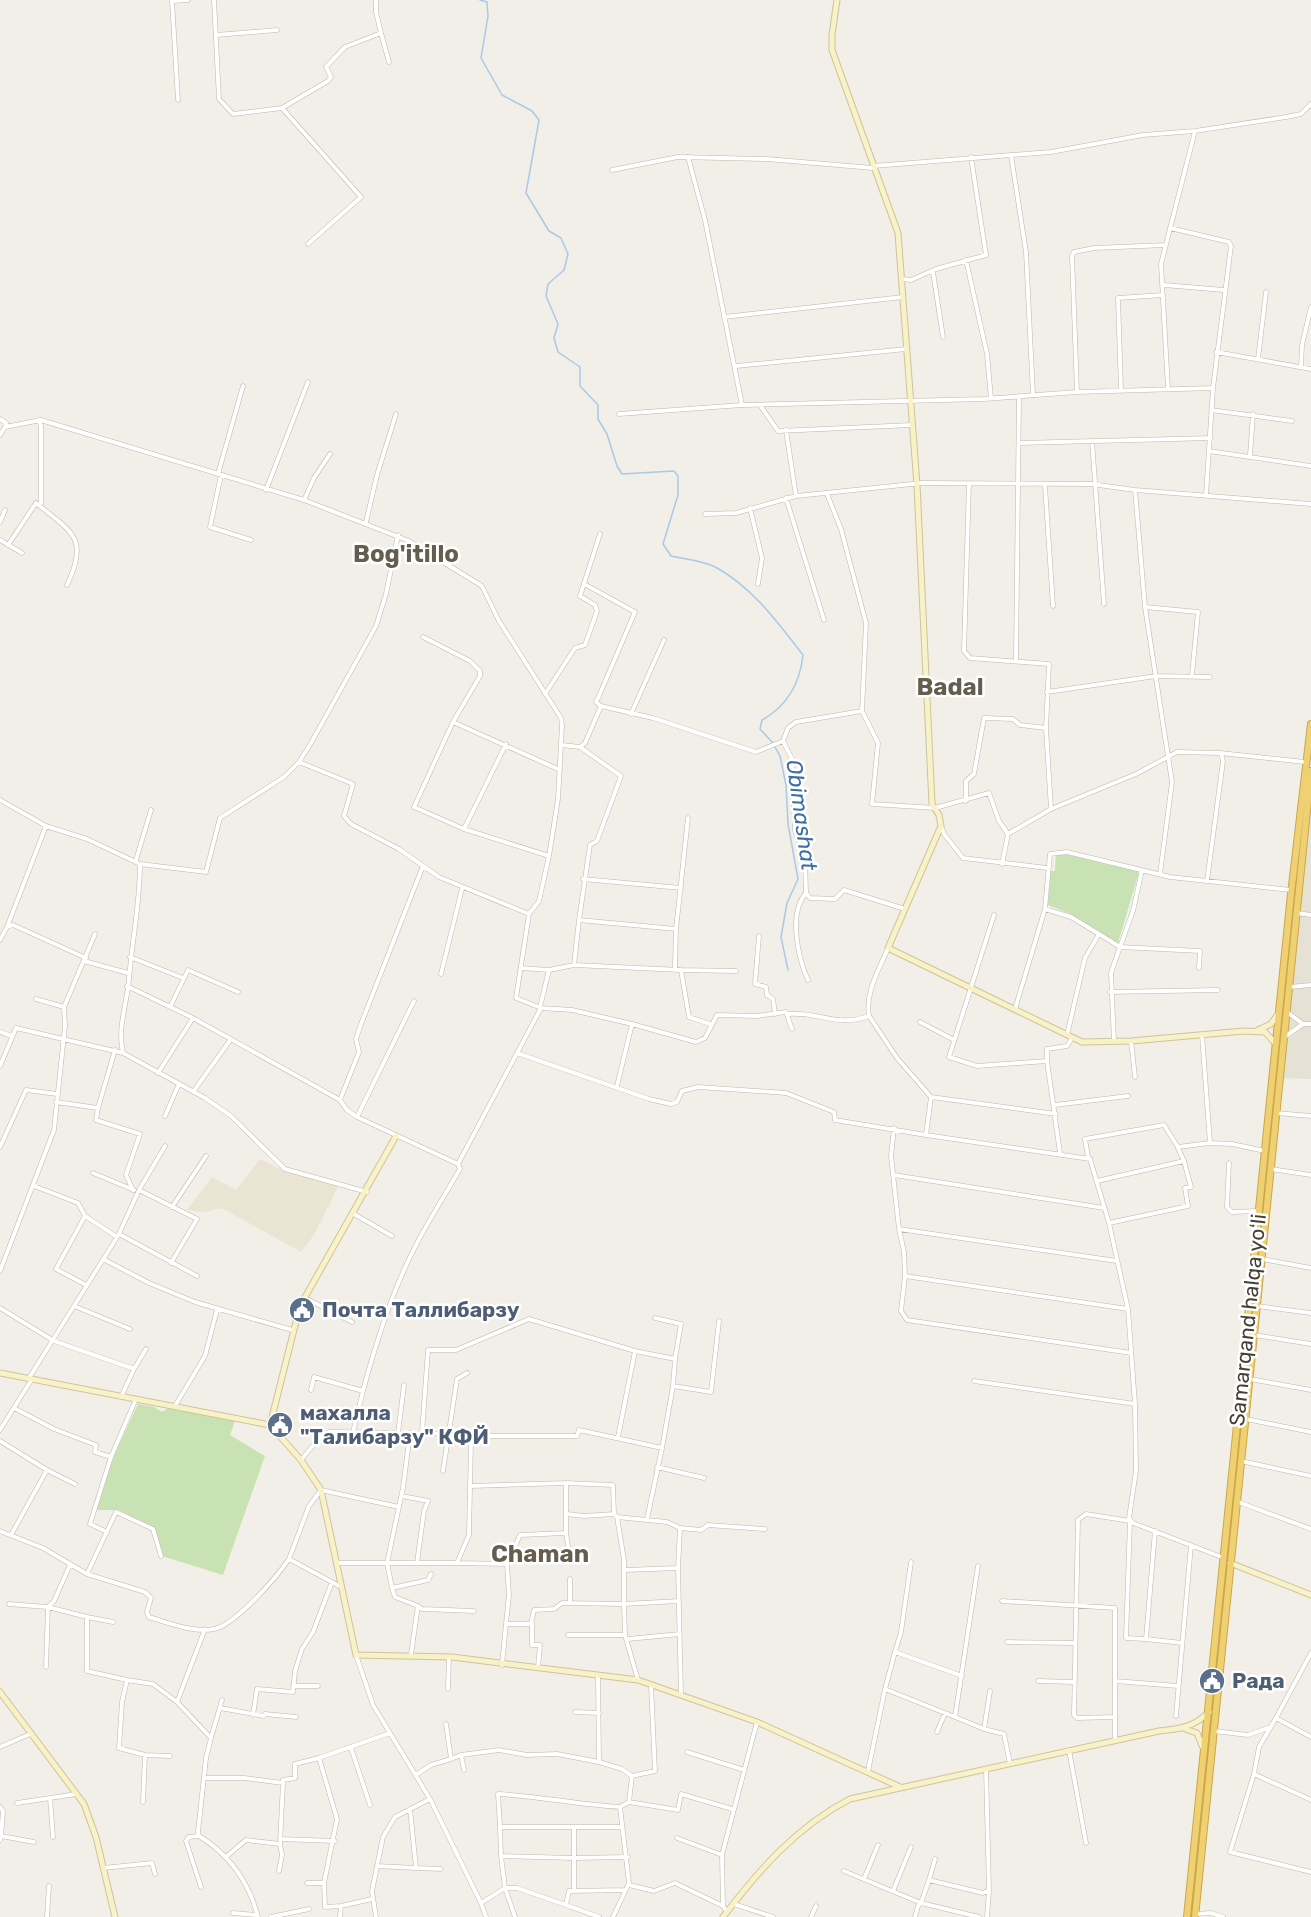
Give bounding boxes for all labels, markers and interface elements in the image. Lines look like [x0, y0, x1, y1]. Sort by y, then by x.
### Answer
district label: Bog'itillo [353, 540, 459, 568]
district label: Badal [916, 673, 984, 701]
water label: Obimashat [780, 758, 823, 873]
street label: Samarqand halqa yoʻli [1224, 1212, 1271, 1427]
public building icon: Почта Таллибарзу [287, 1295, 317, 1325]
place label: Почта Таллибарзу [322, 1297, 520, 1322]
place label: махалла "Талибарзу" КФЙ [300, 1400, 489, 1449]
public building icon: махалла "Талибарзу" КФЙ [265, 1410, 295, 1440]
district label: Chaman [491, 1540, 589, 1568]
public building icon: Рада [1197, 1666, 1227, 1696]
place label: Рада [1232, 1668, 1285, 1693]

